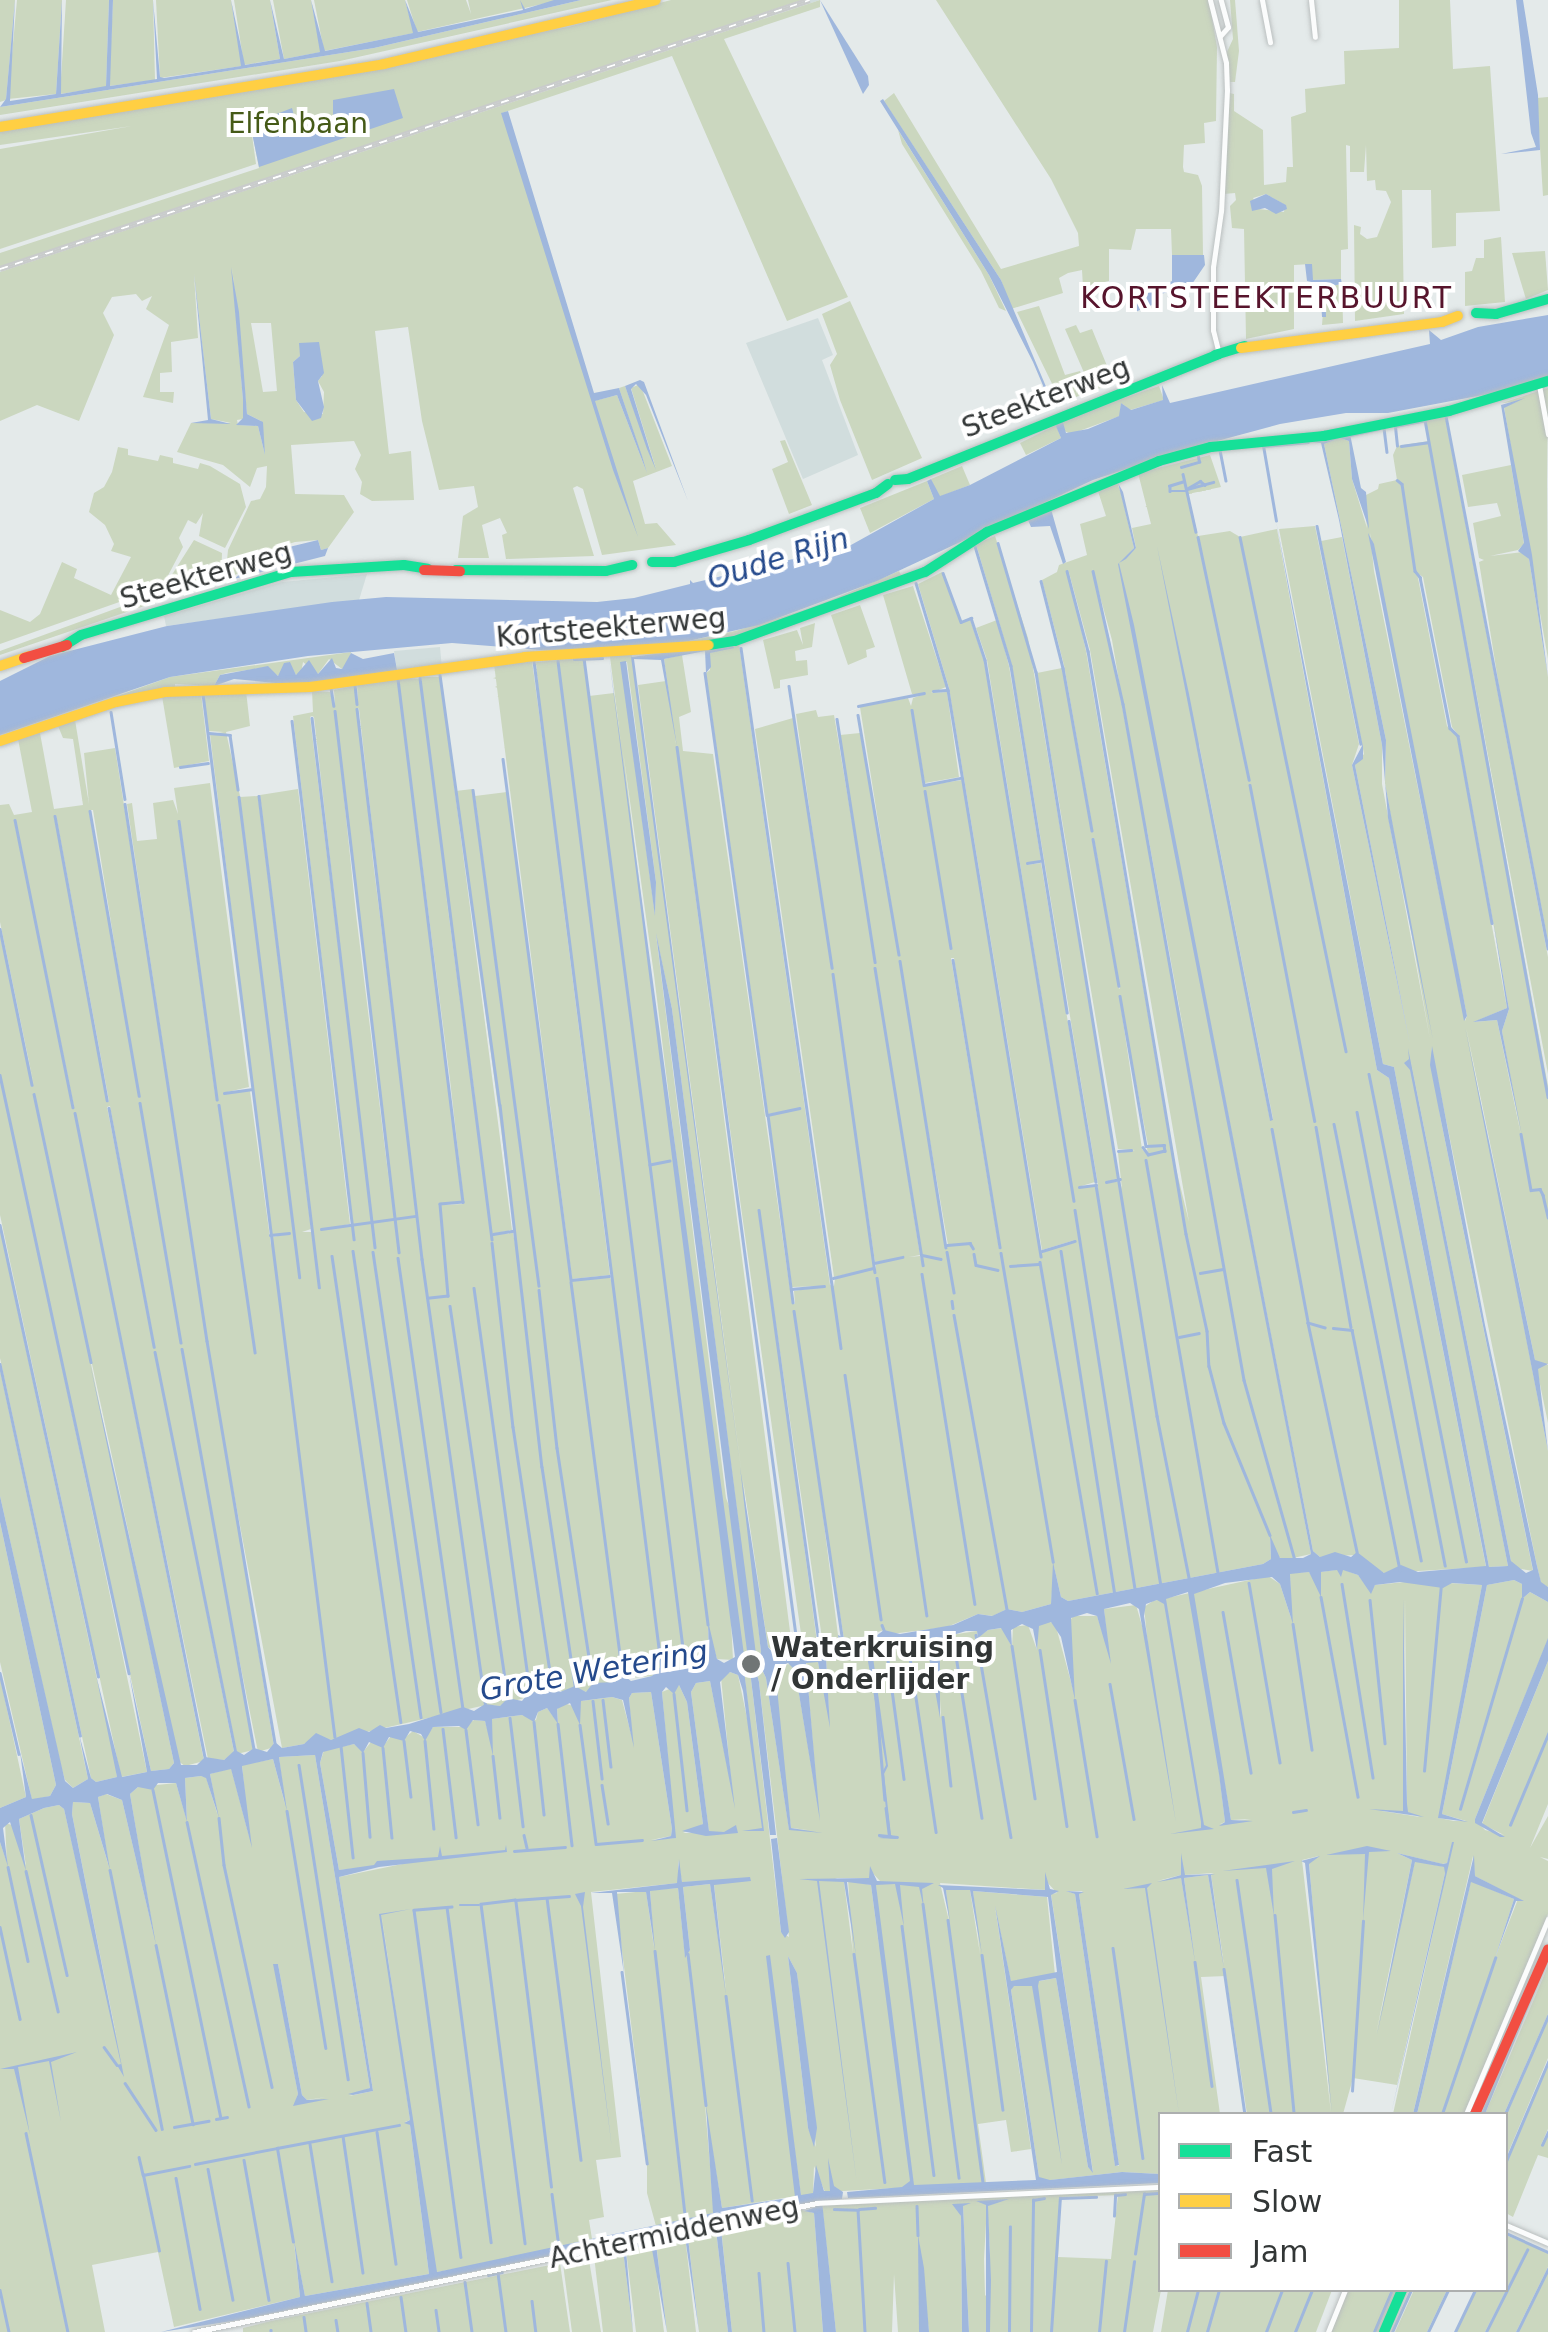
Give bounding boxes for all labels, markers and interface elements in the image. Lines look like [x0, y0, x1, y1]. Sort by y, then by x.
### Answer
park label: Elfenbaan [228, 107, 368, 141]
district label: KORTSTEEKTERBUURT [1080, 280, 1454, 316]
street label: Steekterweg [957, 351, 1135, 445]
water label: Oude Rijn [703, 520, 853, 598]
street label: Steekterweg [116, 535, 296, 617]
street label: Kortsteekterweg [495, 601, 727, 655]
place label: Waterkruising / Onderlijder [771, 1631, 994, 1697]
water label: Grote Wetering [477, 1633, 711, 1709]
marker: Waterkruising / Onderlijder [740, 1653, 762, 1675]
legend [1158, 2112, 1508, 2292]
text: Fast [1252, 2134, 1312, 2169]
text: Slow [1252, 2184, 1322, 2219]
street label: Achtermiddenweg [546, 2190, 802, 2276]
text: Jam [1252, 2234, 1308, 2269]

